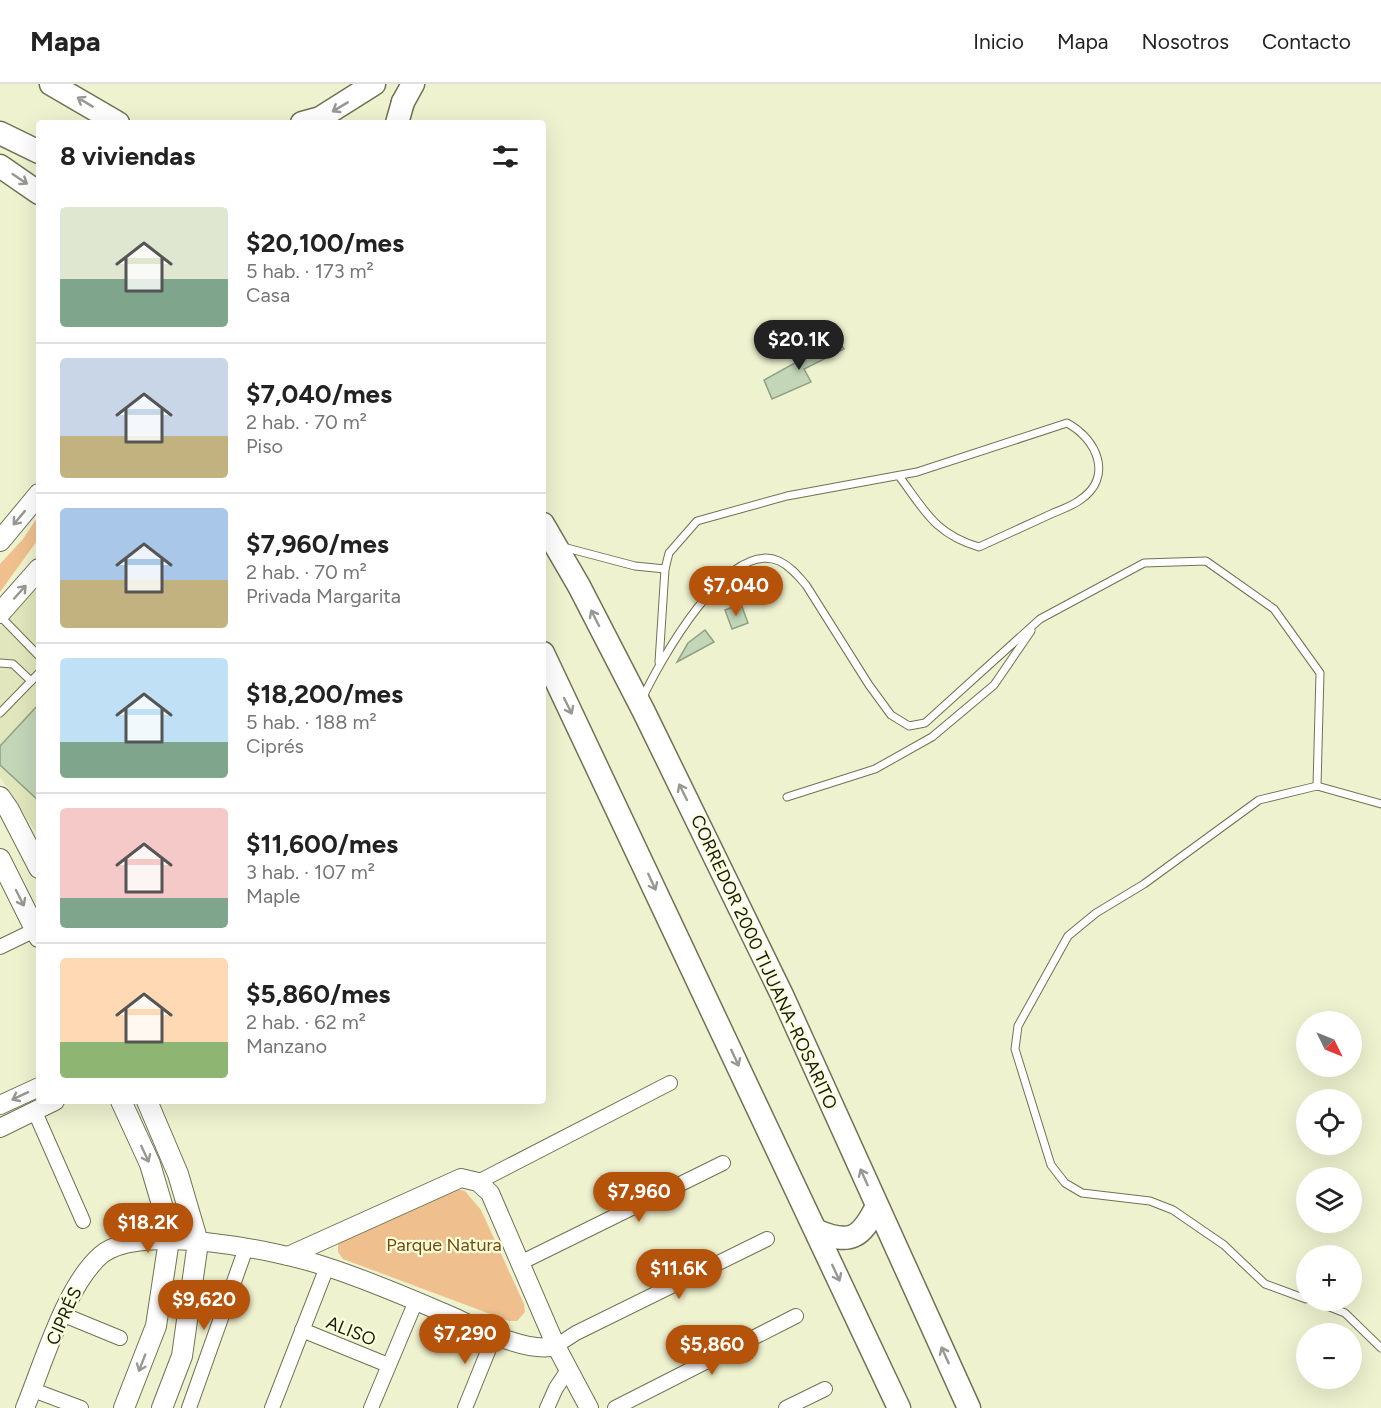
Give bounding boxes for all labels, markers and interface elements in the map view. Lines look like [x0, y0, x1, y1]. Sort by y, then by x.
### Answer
text: Mapa [30, 24, 101, 58]
text: Inicio [973, 29, 1024, 54]
text: Mapa [1057, 29, 1109, 54]
text: Nosotros [1142, 29, 1229, 54]
text: Contacto [1262, 29, 1351, 54]
one-way arrow [77, 96, 94, 108]
one-way arrow [332, 101, 349, 113]
text: 8 viviendas [60, 140, 195, 172]
icon: filters [489, 140, 522, 173]
one-way arrow [11, 173, 27, 185]
text: $20,100/mes [246, 227, 404, 259]
icon: home [108, 231, 180, 303]
text: 5 hab. · 173 m² [246, 259, 374, 283]
text: Casa [246, 283, 290, 307]
pin: $20.1K [750, 320, 848, 371]
text: $20.1K [768, 327, 830, 351]
text: $7,040/mes [246, 378, 392, 410]
icon: home [108, 382, 180, 454]
text: 2 hab. · 70 m² [246, 410, 367, 434]
text: Piso [246, 434, 283, 458]
one-way arrow [13, 510, 26, 526]
text: $7,960/mes [246, 528, 389, 560]
icon: home [108, 532, 180, 604]
text: 2 hab. · 70 m² [246, 560, 367, 584]
pin: $7,040 [687, 566, 785, 617]
text: $7,040 [703, 573, 769, 597]
text: Privada Margarita [246, 584, 401, 608]
one-way arrow [13, 585, 27, 600]
one-way arrow [589, 609, 600, 627]
text: $18,200/mes [246, 678, 403, 710]
icon: home [108, 682, 180, 754]
one-way arrow [563, 696, 575, 714]
text: 5 hab. · 188 m² [246, 710, 377, 734]
text: Ciprés [246, 734, 304, 758]
one-way arrow [676, 783, 688, 801]
street label: CORREDOR 2000 TIJUANA-ROSARITO [686, 811, 842, 1113]
text: $11,600/mes [246, 828, 398, 860]
icon: home [108, 832, 180, 904]
text: 3 hab. · 107 m² [246, 860, 375, 884]
one-way arrow [647, 872, 659, 890]
text: Maple [246, 884, 300, 908]
one-way arrow [14, 889, 26, 907]
text: $5,860/mes [246, 978, 390, 1010]
icon: home [108, 982, 180, 1054]
text: 2 hab. · 62 m² [246, 1010, 366, 1034]
north arrow [1296, 1011, 1362, 1077]
map controls [1296, 1011, 1362, 1389]
text: Manzano [246, 1034, 327, 1058]
one-way arrow [730, 1049, 742, 1067]
button: locate [1296, 1089, 1362, 1155]
one-way arrow [11, 1091, 29, 1102]
one-way arrow [140, 1144, 152, 1162]
button: layers [1296, 1167, 1362, 1233]
one-way arrow [858, 1169, 869, 1187]
pin: $7,960 [590, 1172, 688, 1223]
text: $7,960 [607, 1179, 671, 1203]
pin: $18.2K [99, 1203, 197, 1254]
text: $18.2K [117, 1210, 179, 1234]
park label: Parque Natura [386, 1234, 502, 1256]
button: + [1296, 1245, 1362, 1311]
pin: $11.6K [630, 1249, 728, 1300]
text: $11.6K [650, 1256, 708, 1280]
one-way arrow [831, 1263, 843, 1281]
pin: $9,620 [155, 1280, 253, 1331]
street label: CIPRÉS [41, 1284, 87, 1348]
text: $9,620 [172, 1287, 236, 1311]
street label: ALISO [323, 1311, 379, 1351]
pin: $7,290 [416, 1314, 514, 1365]
text: $7,290 [433, 1321, 497, 1345]
button: − [1296, 1323, 1362, 1389]
pin: $5,860 [663, 1325, 761, 1376]
text: $5,860 [680, 1332, 744, 1356]
one-way arrow [939, 1346, 950, 1364]
one-way arrow [136, 1353, 147, 1372]

